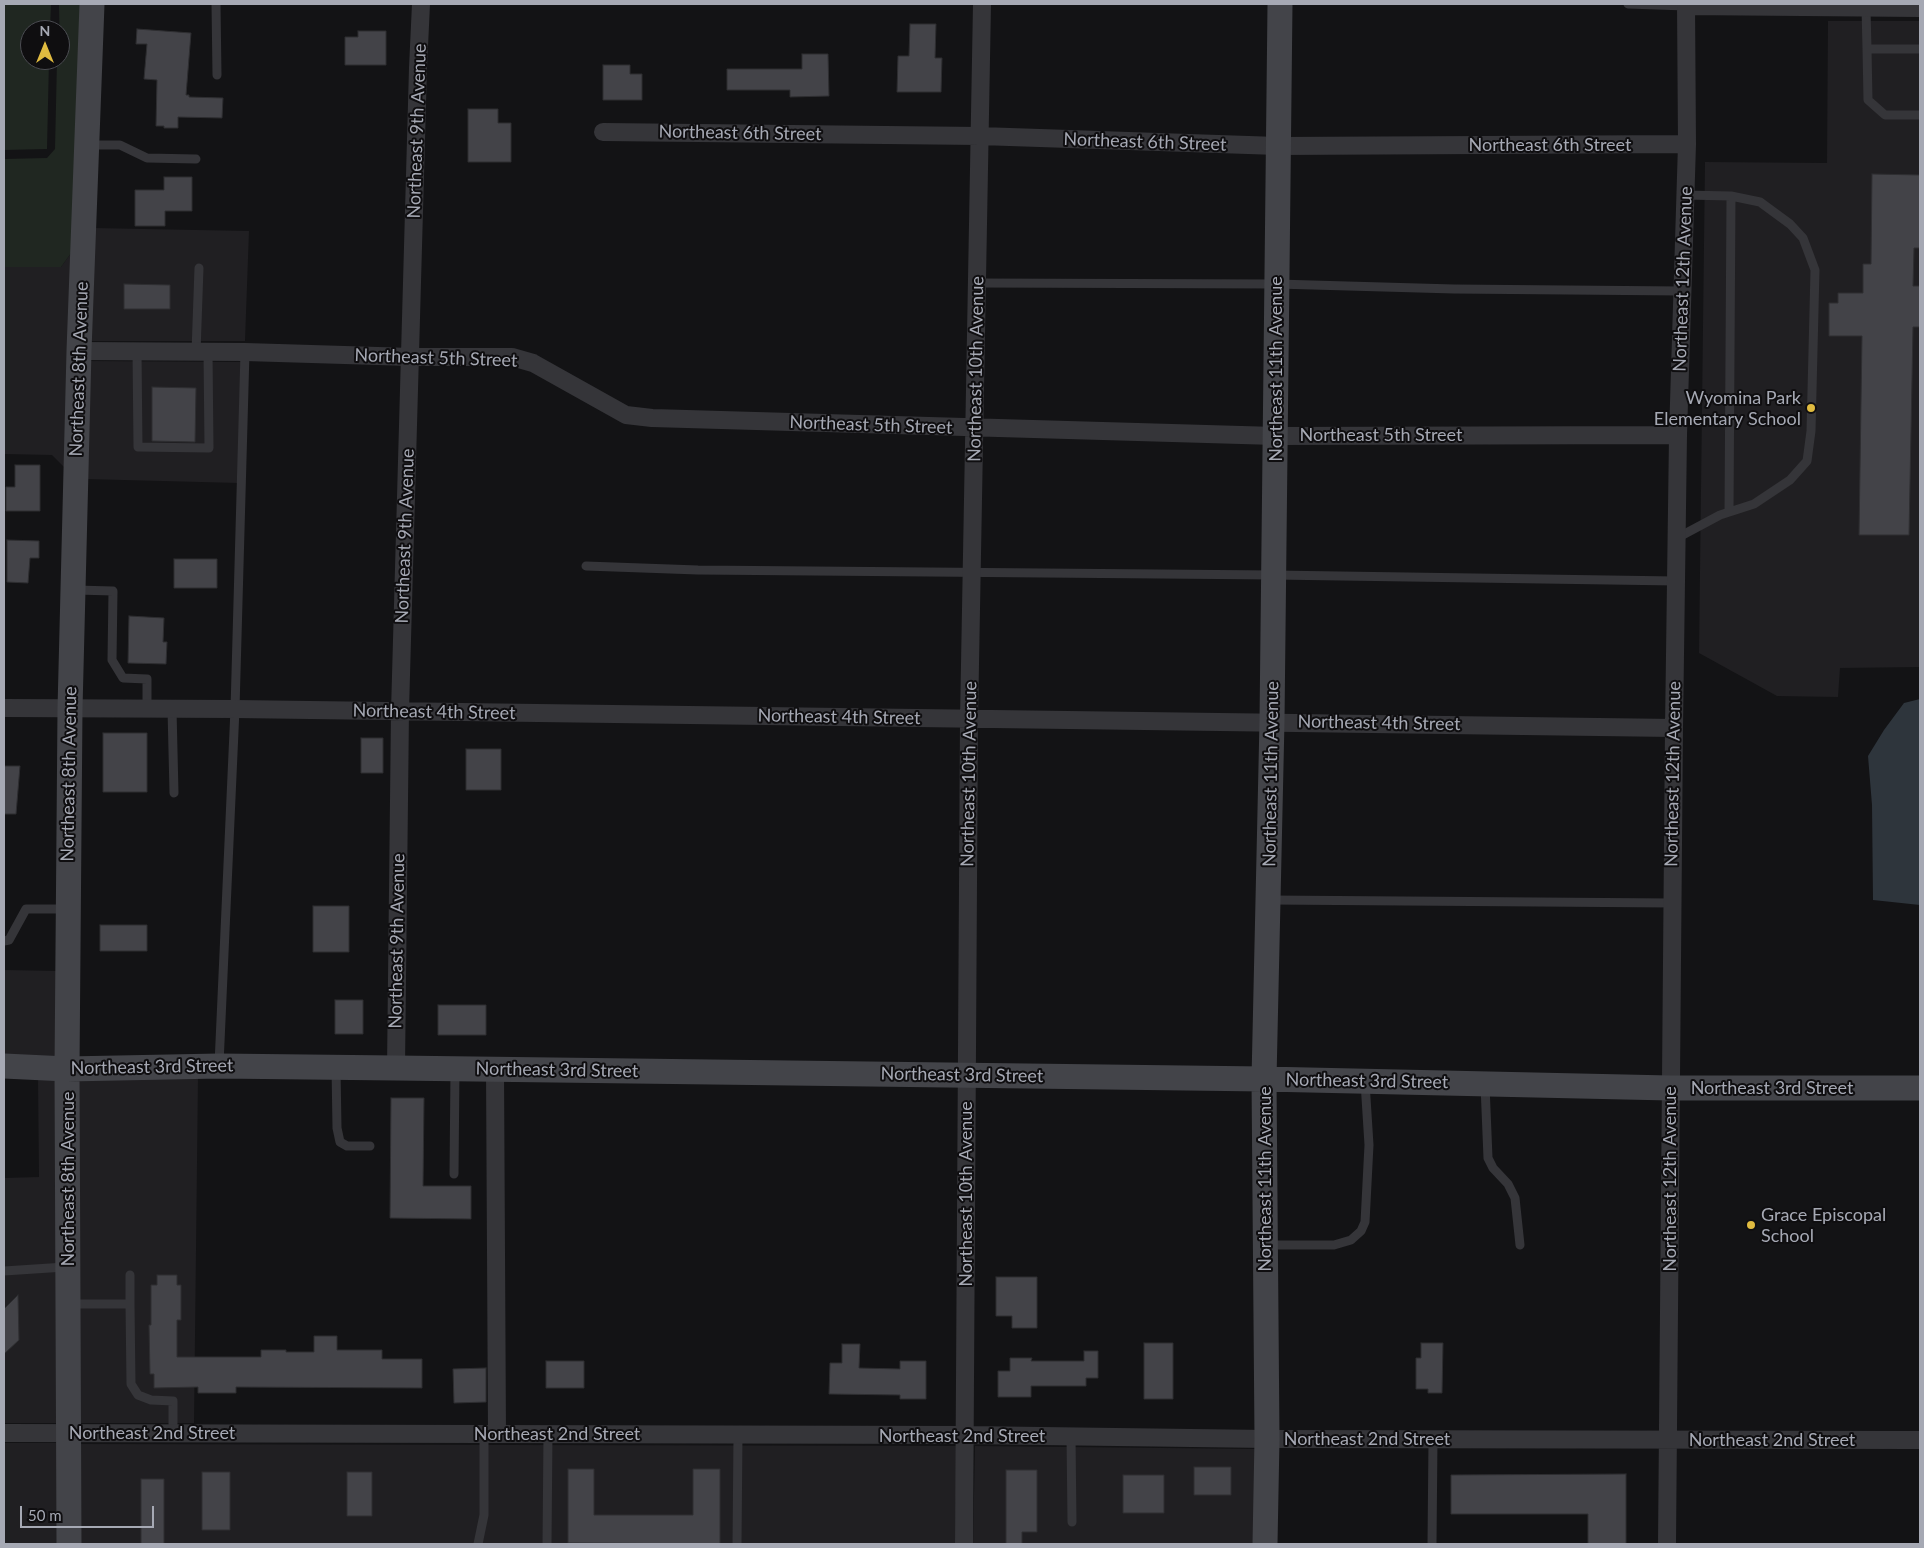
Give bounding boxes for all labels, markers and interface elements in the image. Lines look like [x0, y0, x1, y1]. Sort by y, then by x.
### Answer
north arrow [20, 20, 70, 70]
text: N [40, 22, 50, 39]
street label: Northeast 9th Avenue [403, 43, 431, 219]
street label: Northeast 6th Street [658, 121, 822, 145]
street label: Northeast 6th Street [1063, 128, 1227, 156]
street label: Northeast 6th Street [1469, 134, 1631, 156]
street label: Northeast 12th Avenue [1669, 186, 1697, 372]
street label: Northeast 10th Avenue [964, 276, 988, 462]
street label: Northeast 11th Avenue [1265, 276, 1287, 462]
street label: Northeast 8th Avenue [65, 281, 93, 457]
street label: Northeast 5th Street [354, 344, 518, 372]
place label: Wyomina Park Elementary School [1654, 387, 1801, 429]
marker: Wyomina Park Elementary School [1805, 402, 1817, 414]
street label: Northeast 5th Street [789, 411, 953, 439]
street label: Northeast 5th Street [1300, 424, 1462, 446]
street label: Northeast 9th Avenue [391, 448, 419, 624]
street label: Northeast 10th Avenue [957, 681, 981, 867]
street label: Northeast 11th Avenue [1259, 681, 1283, 867]
street label: Northeast 12th Avenue [1661, 681, 1685, 867]
street label: Northeast 8th Avenue [57, 686, 81, 862]
street label: Northeast 4th Street [352, 700, 516, 724]
street label: Northeast 4th Street [757, 705, 921, 729]
street label: Northeast 4th Street [1297, 711, 1461, 735]
street label: Northeast 9th Avenue [385, 853, 409, 1029]
street label: Northeast 3rd Street [70, 1055, 234, 1079]
street label: Northeast 3rd Street [475, 1058, 639, 1082]
street label: Northeast 3rd Street [880, 1063, 1044, 1087]
street label: Northeast 3rd Street [1285, 1069, 1449, 1093]
street label: Northeast 3rd Street [1691, 1077, 1853, 1099]
street label: Northeast 11th Avenue [1254, 1086, 1276, 1272]
street label: Northeast 12th Avenue [1659, 1086, 1681, 1272]
street label: Northeast 8th Avenue [57, 1091, 79, 1267]
street label: Northeast 10th Avenue [955, 1101, 977, 1287]
place label: Grace Episcopal School [1761, 1204, 1886, 1246]
marker: Grace Episcopal School [1745, 1219, 1757, 1231]
street label: Northeast 2nd Street [69, 1422, 235, 1444]
street label: Northeast 2nd Street [474, 1423, 640, 1445]
street label: Northeast 2nd Street [879, 1425, 1045, 1447]
street label: Northeast 2nd Street [1284, 1428, 1450, 1450]
street label: Northeast 2nd Street [1689, 1429, 1855, 1451]
scale bar [22, 1496, 156, 1528]
text: 50 m [28, 1506, 62, 1524]

